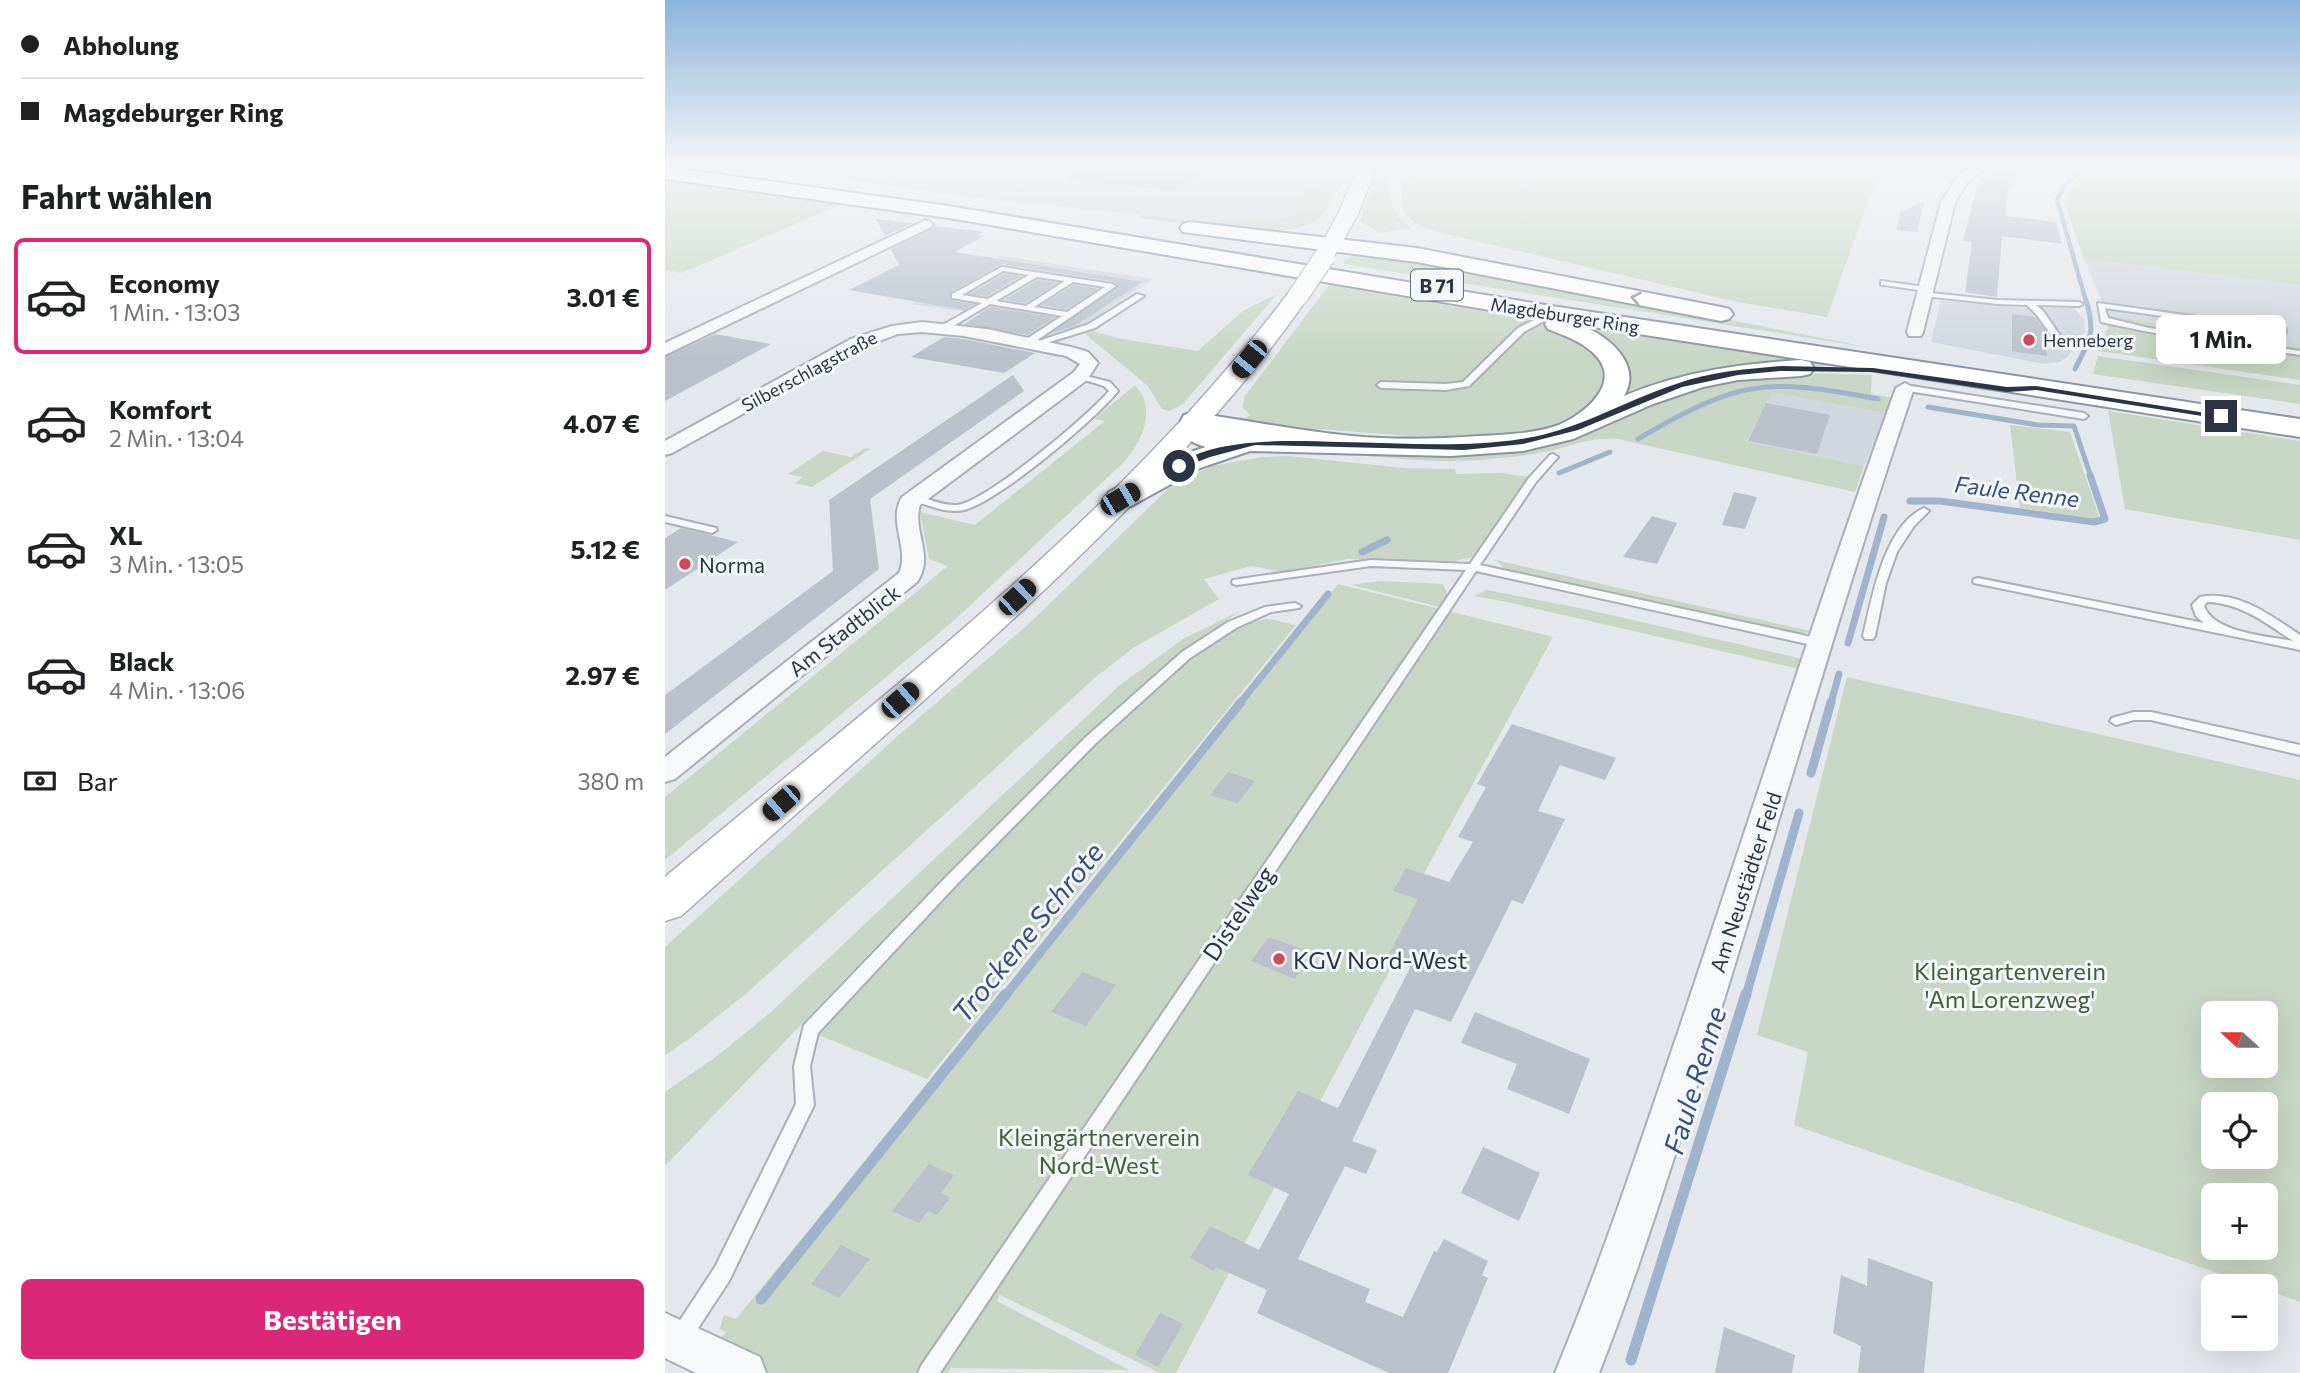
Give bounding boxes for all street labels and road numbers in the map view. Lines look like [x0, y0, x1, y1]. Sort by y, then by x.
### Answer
road number: B 71 [1411, 270, 1463, 300]
street label: Magdeburger Ring [1489, 292, 1641, 338]
street label: Silberschlagstraße [737, 326, 881, 416]
street label: Am Stadtblick [783, 579, 905, 681]
street label: Am Neustädter Feld [1704, 788, 1786, 976]
street label: Distelweg [1196, 860, 1280, 966]

